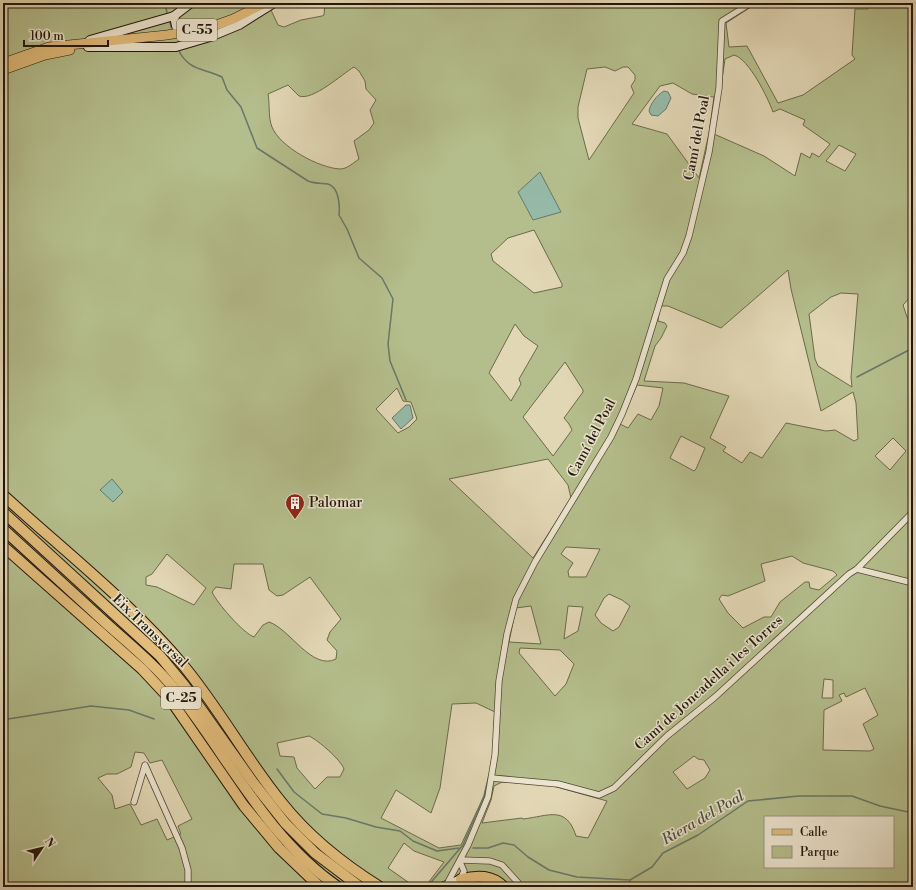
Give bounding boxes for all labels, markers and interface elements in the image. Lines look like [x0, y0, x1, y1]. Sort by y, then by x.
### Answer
road number: C-55 [177, 19, 217, 41]
scale bar [24, 22, 108, 48]
text: 100 m [30, 29, 64, 44]
street label: Camí del Poal [680, 94, 714, 182]
street label: Camí del Poal [564, 396, 620, 480]
building icon: Palomar [284, 492, 306, 520]
place label: Palomar [309, 494, 362, 512]
street label: Eix Transversal [108, 590, 192, 672]
street label: Camí de Joncadella i les Torres [631, 612, 787, 754]
road number: C-25 [161, 687, 201, 709]
water label: Riera del Poal [657, 787, 748, 850]
legend [764, 816, 894, 868]
text: Calle [800, 825, 827, 840]
north arrow [22, 828, 62, 868]
text: N [41, 835, 58, 851]
text: Parque [800, 845, 839, 860]

